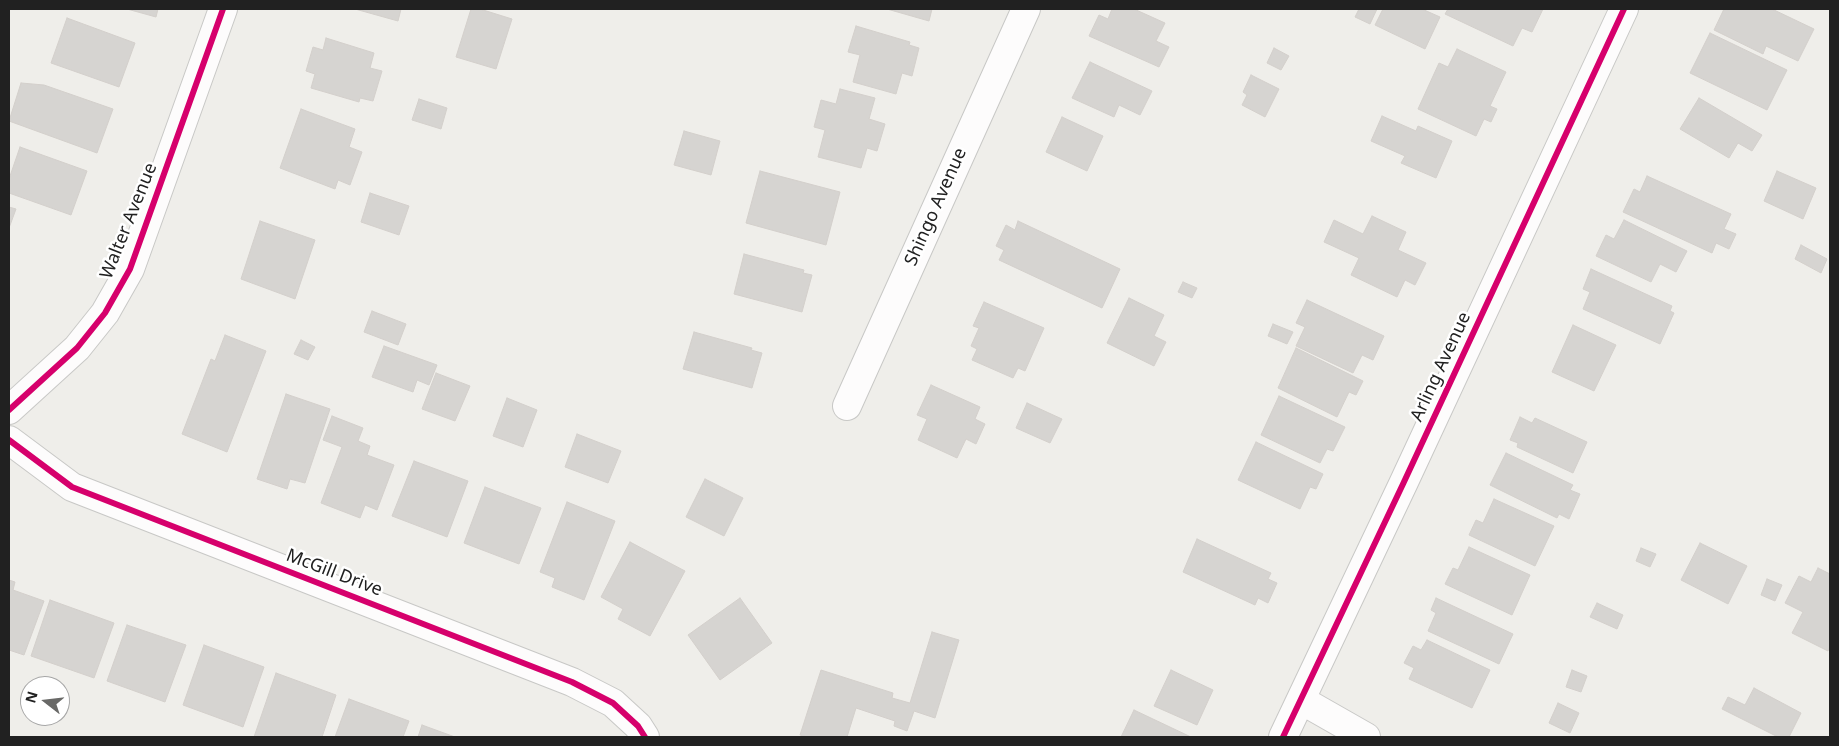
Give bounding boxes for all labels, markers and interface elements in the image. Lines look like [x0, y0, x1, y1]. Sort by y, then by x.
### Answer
street label: Shingo Avenue [900, 145, 972, 269]
street label: Walter Avenue [96, 160, 162, 282]
street label: Arling Avenue [1406, 309, 1476, 425]
street label: McGill Drive [283, 545, 385, 601]
north arrow [20, 676, 70, 726]
text: N [20, 689, 42, 705]

